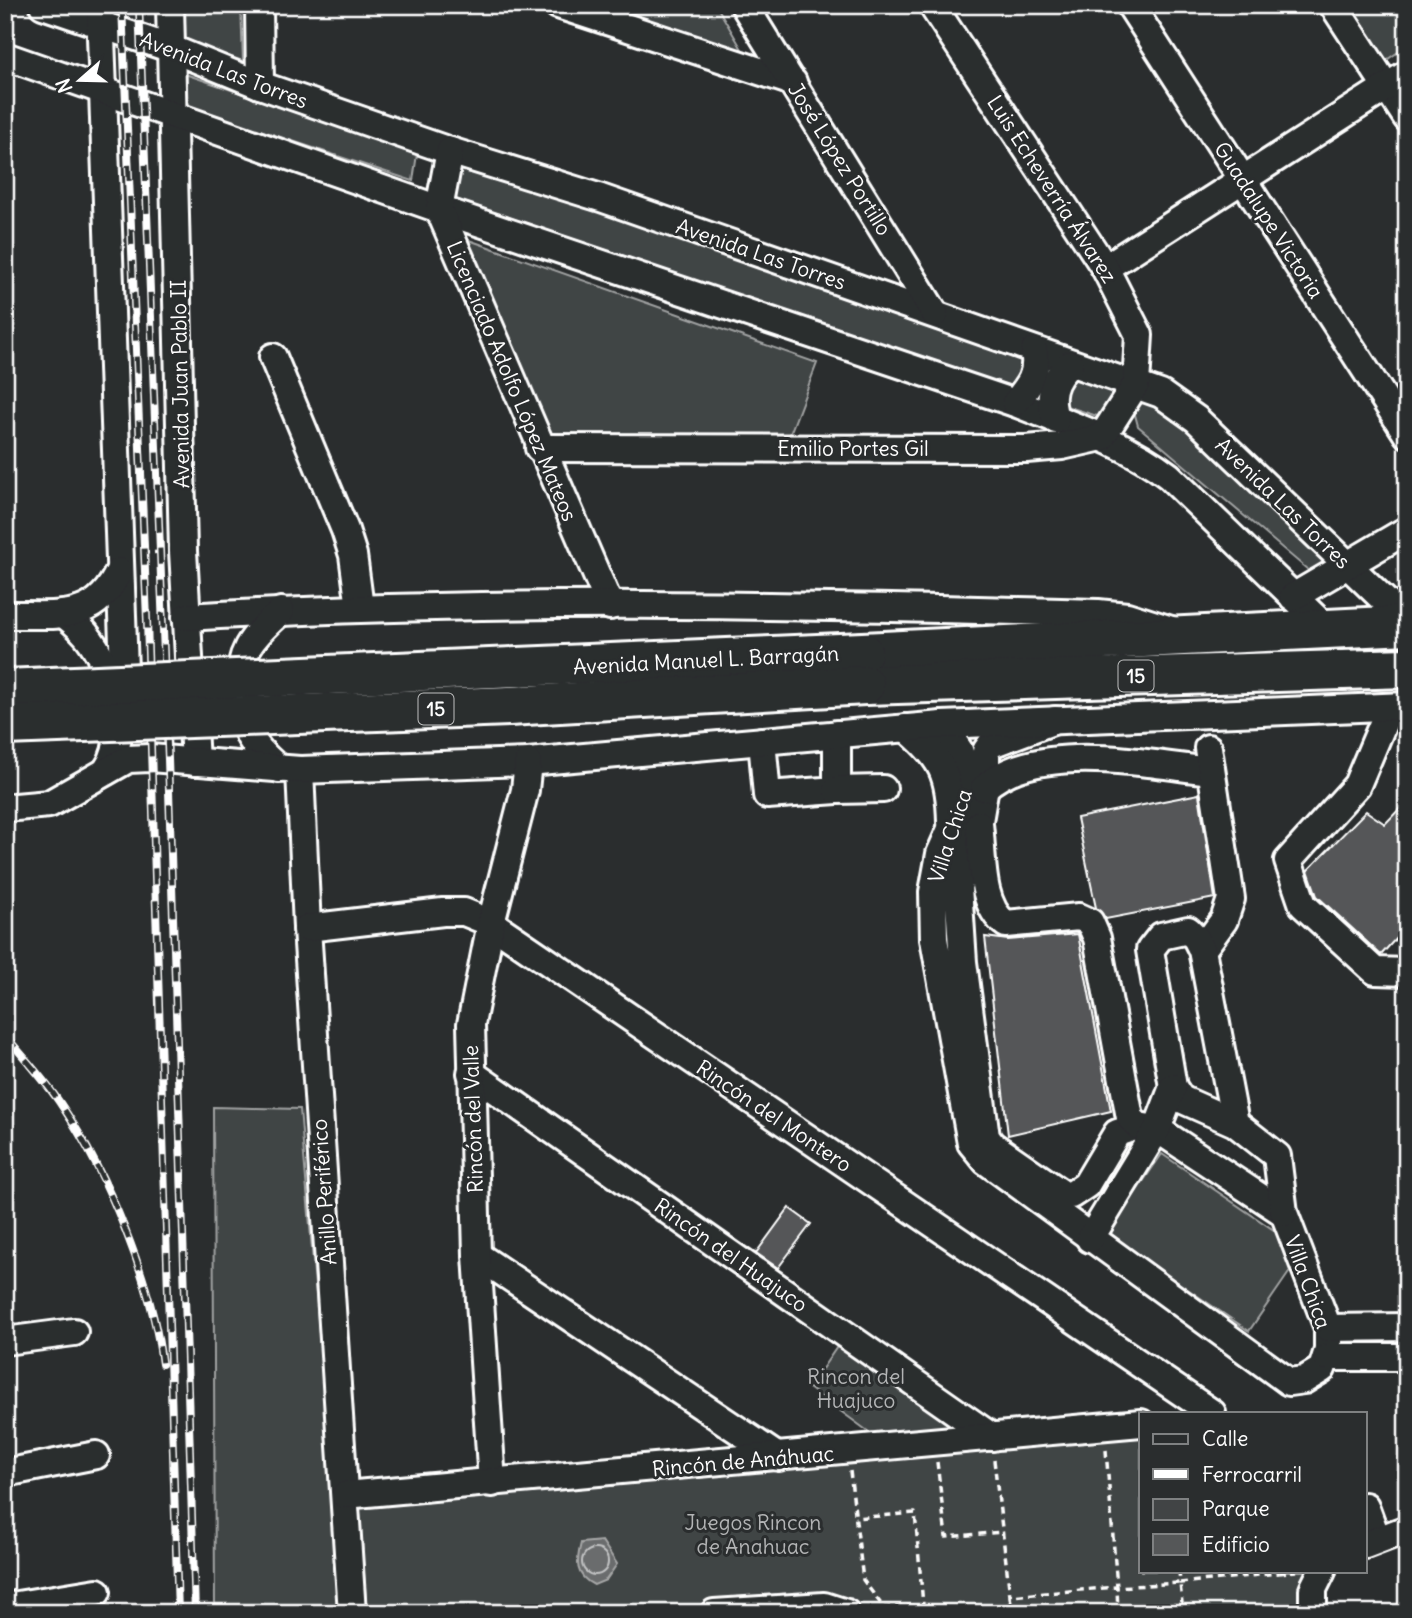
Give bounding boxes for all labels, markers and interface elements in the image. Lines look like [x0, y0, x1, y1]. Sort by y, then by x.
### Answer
street label: Avenida Las Torres [136, 26, 312, 114]
north arrow [46, 46, 116, 116]
text: N [51, 76, 78, 96]
street label: José López Portillo [782, 78, 898, 240]
street label: Luis Echeverría Álvarez [981, 90, 1123, 288]
street label: Guadalupe Victoria [1208, 137, 1330, 303]
street label: Avenida Las Torres [673, 212, 849, 296]
street label: Licenciado Adolfo López Mateos [441, 237, 583, 525]
street label: Avenida Juan Pablo II [165, 279, 195, 489]
street label: Avenida Las Torres [1210, 432, 1356, 574]
street label: Emilio Portes Gil [777, 435, 929, 462]
street label: Avenida Manuel L. Barragán [572, 640, 840, 680]
road number: 15 [1118, 660, 1154, 692]
road number: 15 [418, 694, 453, 724]
street label: Villa Chica [922, 786, 978, 886]
street label: Rincón del Valle [457, 1045, 489, 1193]
street label: Rincón del Montero [691, 1054, 857, 1178]
street label: Anillo Periférico [305, 1118, 343, 1266]
street label: Rincón del Huajuco [649, 1192, 813, 1318]
street label: Villa Chica [1279, 1232, 1337, 1332]
park label: Rincon del Huajuco [807, 1363, 905, 1414]
legend [1139, 1412, 1366, 1572]
text: Calle [1202, 1425, 1248, 1452]
street label: Rincón de Anáhuac [651, 1440, 835, 1482]
text: Ferrocarril [1202, 1461, 1302, 1488]
text: Parque [1202, 1495, 1270, 1522]
park label: Juegos Rincon de Anahuac [685, 1509, 821, 1560]
text: Edificio [1202, 1531, 1270, 1558]

